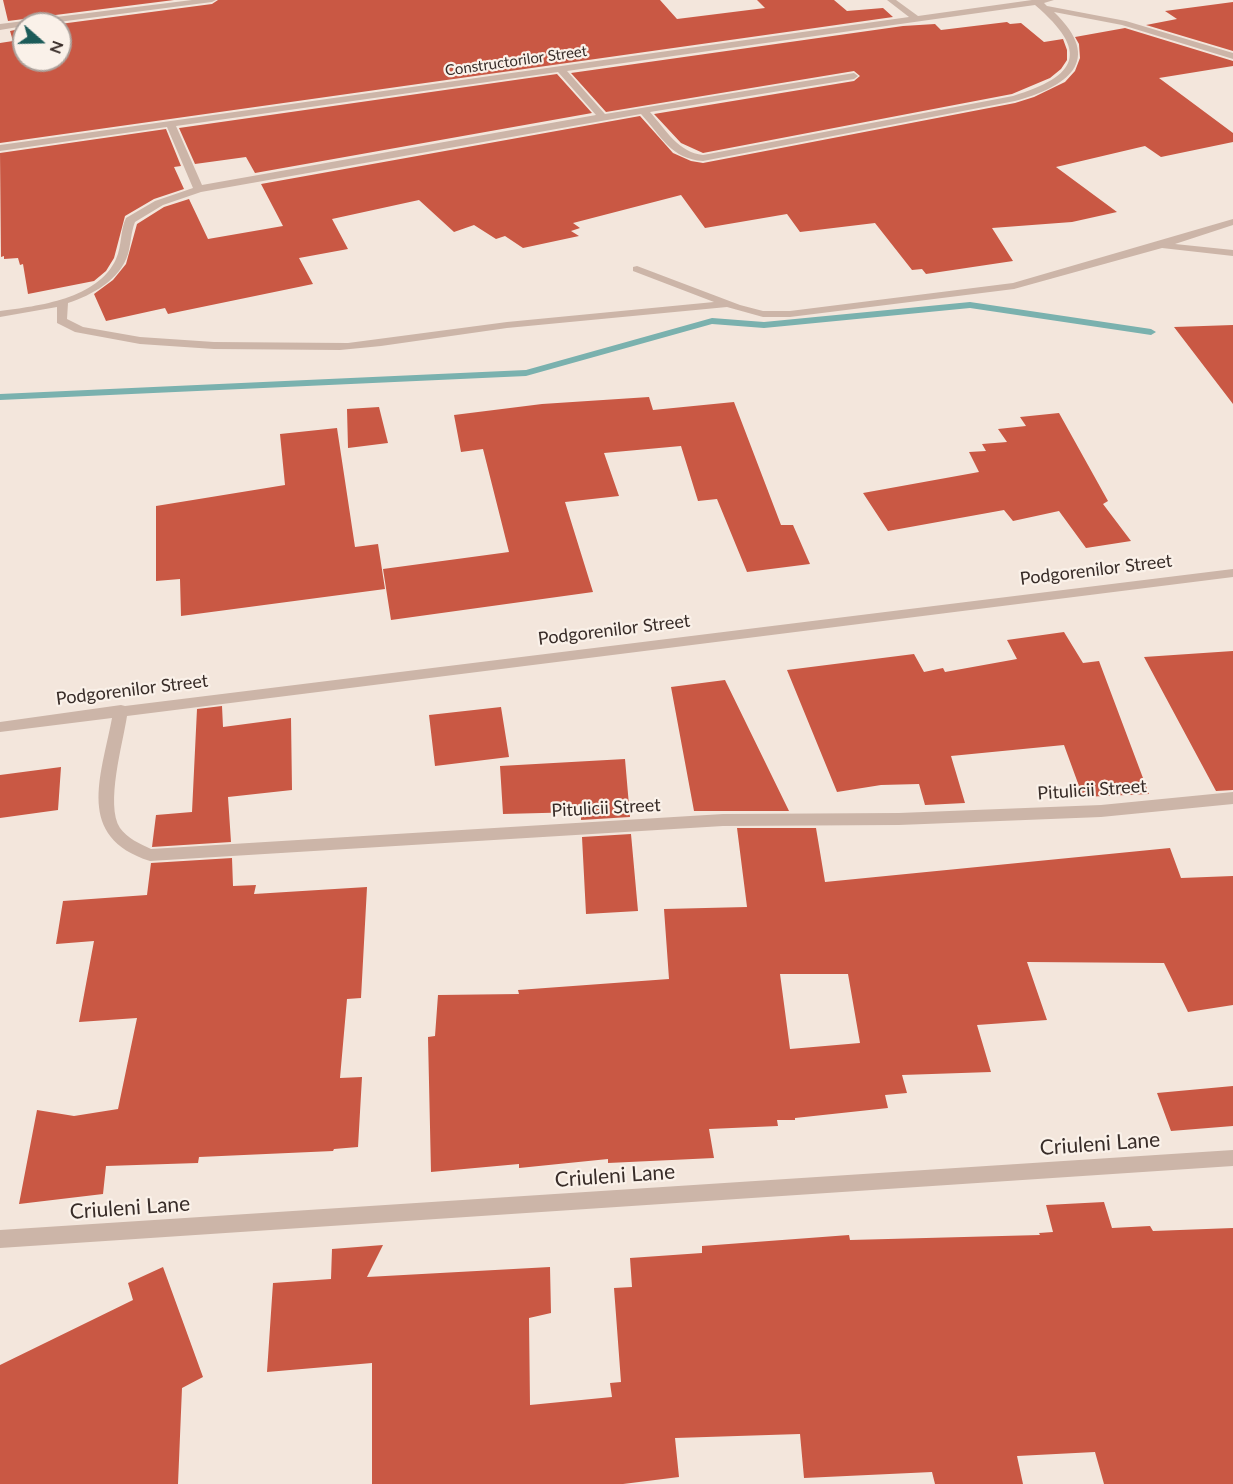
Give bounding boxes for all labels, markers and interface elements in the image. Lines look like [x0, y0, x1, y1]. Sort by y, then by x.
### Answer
north arrow [12, 12, 72, 72]
text: N [46, 39, 69, 57]
street label: Constructorilor Street [444, 42, 588, 80]
street label: Podgorenilor Street [1019, 550, 1173, 590]
street label: Podgorenilor Street [537, 610, 691, 650]
street label: Podgorenilor Street [55, 670, 209, 710]
street label: Pitulicii Street [1037, 775, 1147, 805]
street label: Pitulicii Street [551, 794, 661, 822]
street label: Criuleni Lane [1039, 1127, 1161, 1161]
street label: Criuleni Lane [554, 1159, 676, 1193]
street label: Criuleni Lane [69, 1191, 191, 1225]

